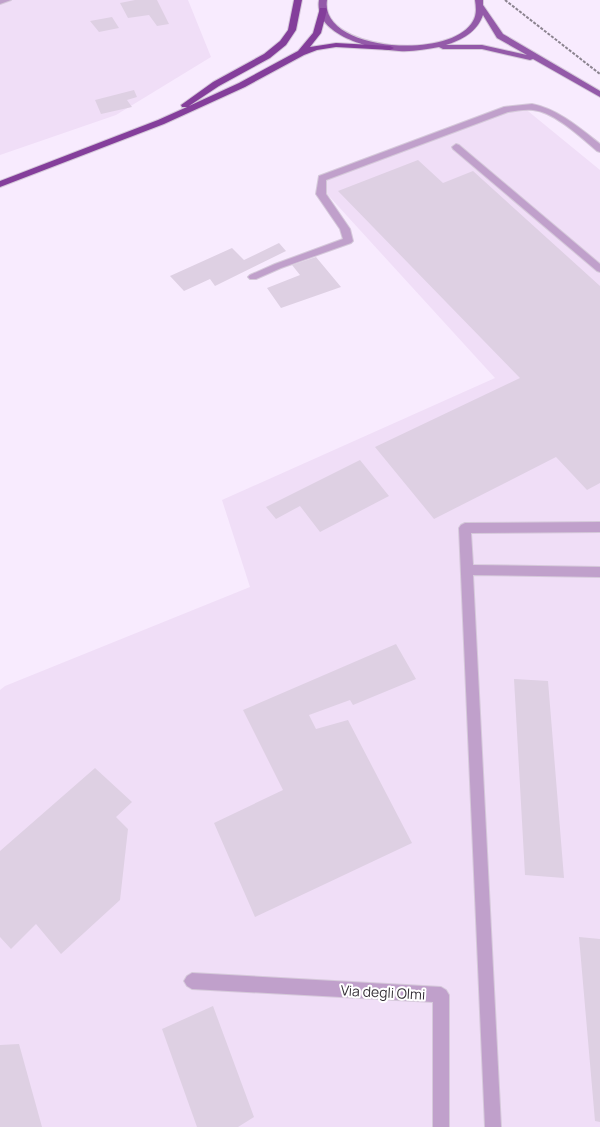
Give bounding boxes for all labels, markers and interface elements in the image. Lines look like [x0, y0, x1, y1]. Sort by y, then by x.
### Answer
street label: Via degli Olmi [340, 980, 426, 1004]

